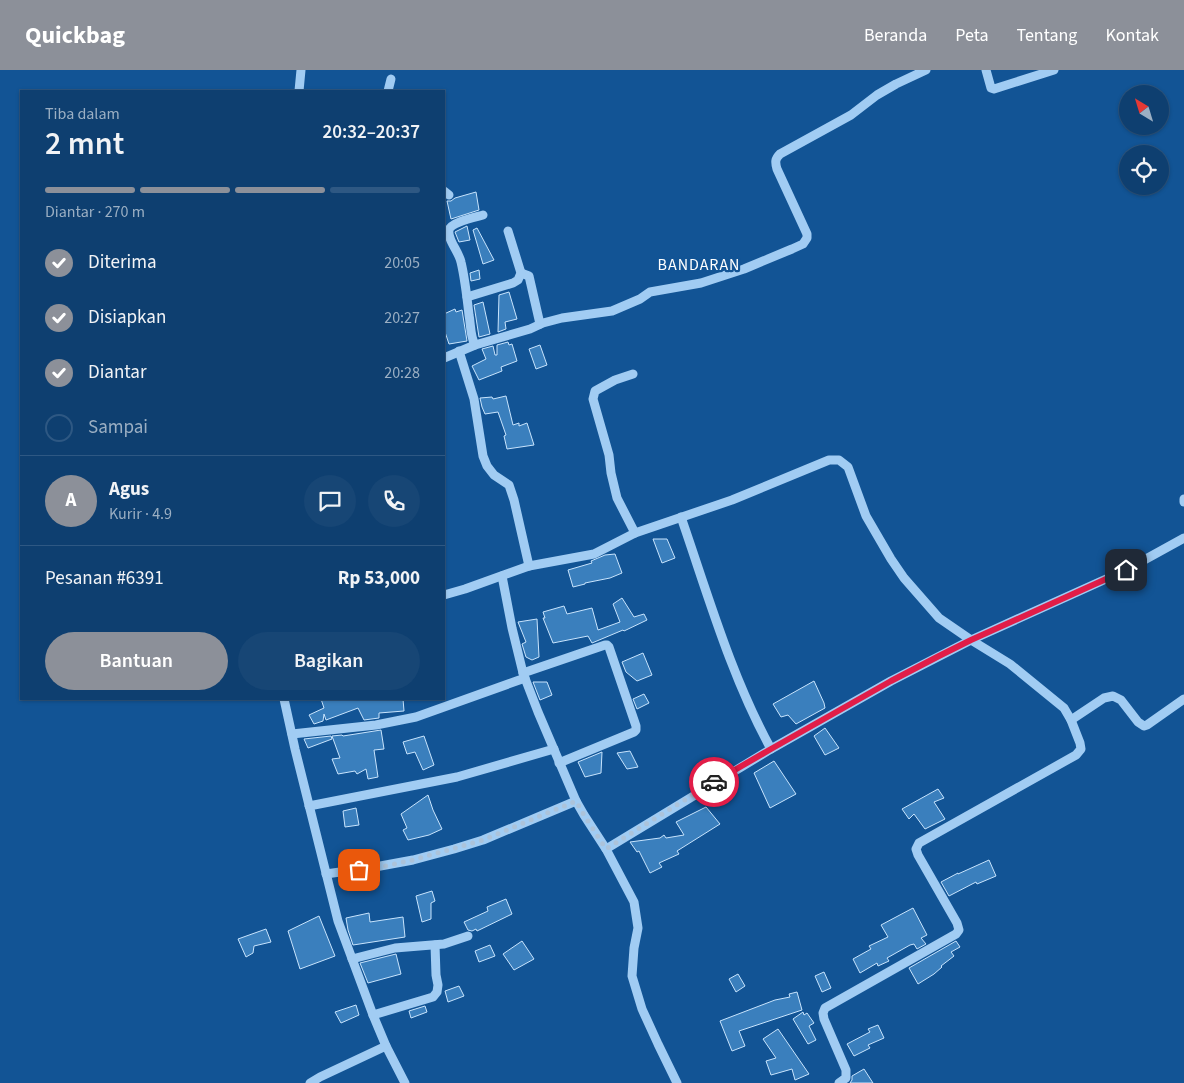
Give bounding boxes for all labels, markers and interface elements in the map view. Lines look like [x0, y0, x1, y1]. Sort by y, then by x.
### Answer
text: Quickbag [25, 18, 125, 53]
text: Beranda [864, 23, 927, 48]
text: Peta [955, 23, 988, 48]
text: Tentang [1016, 23, 1077, 48]
text: Kontak [1105, 23, 1159, 48]
north arrow [1119, 85, 1169, 135]
map controls [1119, 85, 1169, 195]
text: Tiba dalam [45, 103, 120, 125]
text: 20:32–20:37 [322, 119, 420, 146]
text: 2 mnt [45, 121, 124, 167]
button: locate [1119, 145, 1169, 195]
text: Diantar · 270 m [45, 201, 145, 223]
icon: check [45, 249, 73, 277]
text: Diterima [88, 249, 157, 276]
text: 20:05 [384, 252, 420, 274]
district label: BANDARAN [658, 254, 740, 276]
icon: check [45, 304, 73, 332]
text: Disiapkan [88, 304, 166, 331]
text: 20:27 [384, 307, 420, 329]
icon: check [45, 359, 73, 387]
text: Diantar [88, 359, 147, 386]
text: 20:28 [384, 362, 420, 384]
text: Sampai [88, 414, 148, 441]
button: chat [304, 475, 356, 527]
button: phone [368, 475, 420, 527]
text: Agus [109, 476, 149, 503]
text: A [66, 487, 76, 514]
text: Kurir · 4.9 [109, 503, 172, 525]
pin [1105, 549, 1147, 591]
icon: home [1112, 556, 1140, 584]
text: Pesanan #6391 [45, 565, 164, 592]
text: Rp 53,000 [338, 565, 420, 592]
button: Bantuan [45, 632, 228, 690]
button: Bagikan [238, 632, 420, 690]
courier [689, 757, 739, 807]
icon: car [700, 768, 728, 796]
pin [338, 849, 380, 891]
icon: bag [345, 856, 373, 884]

